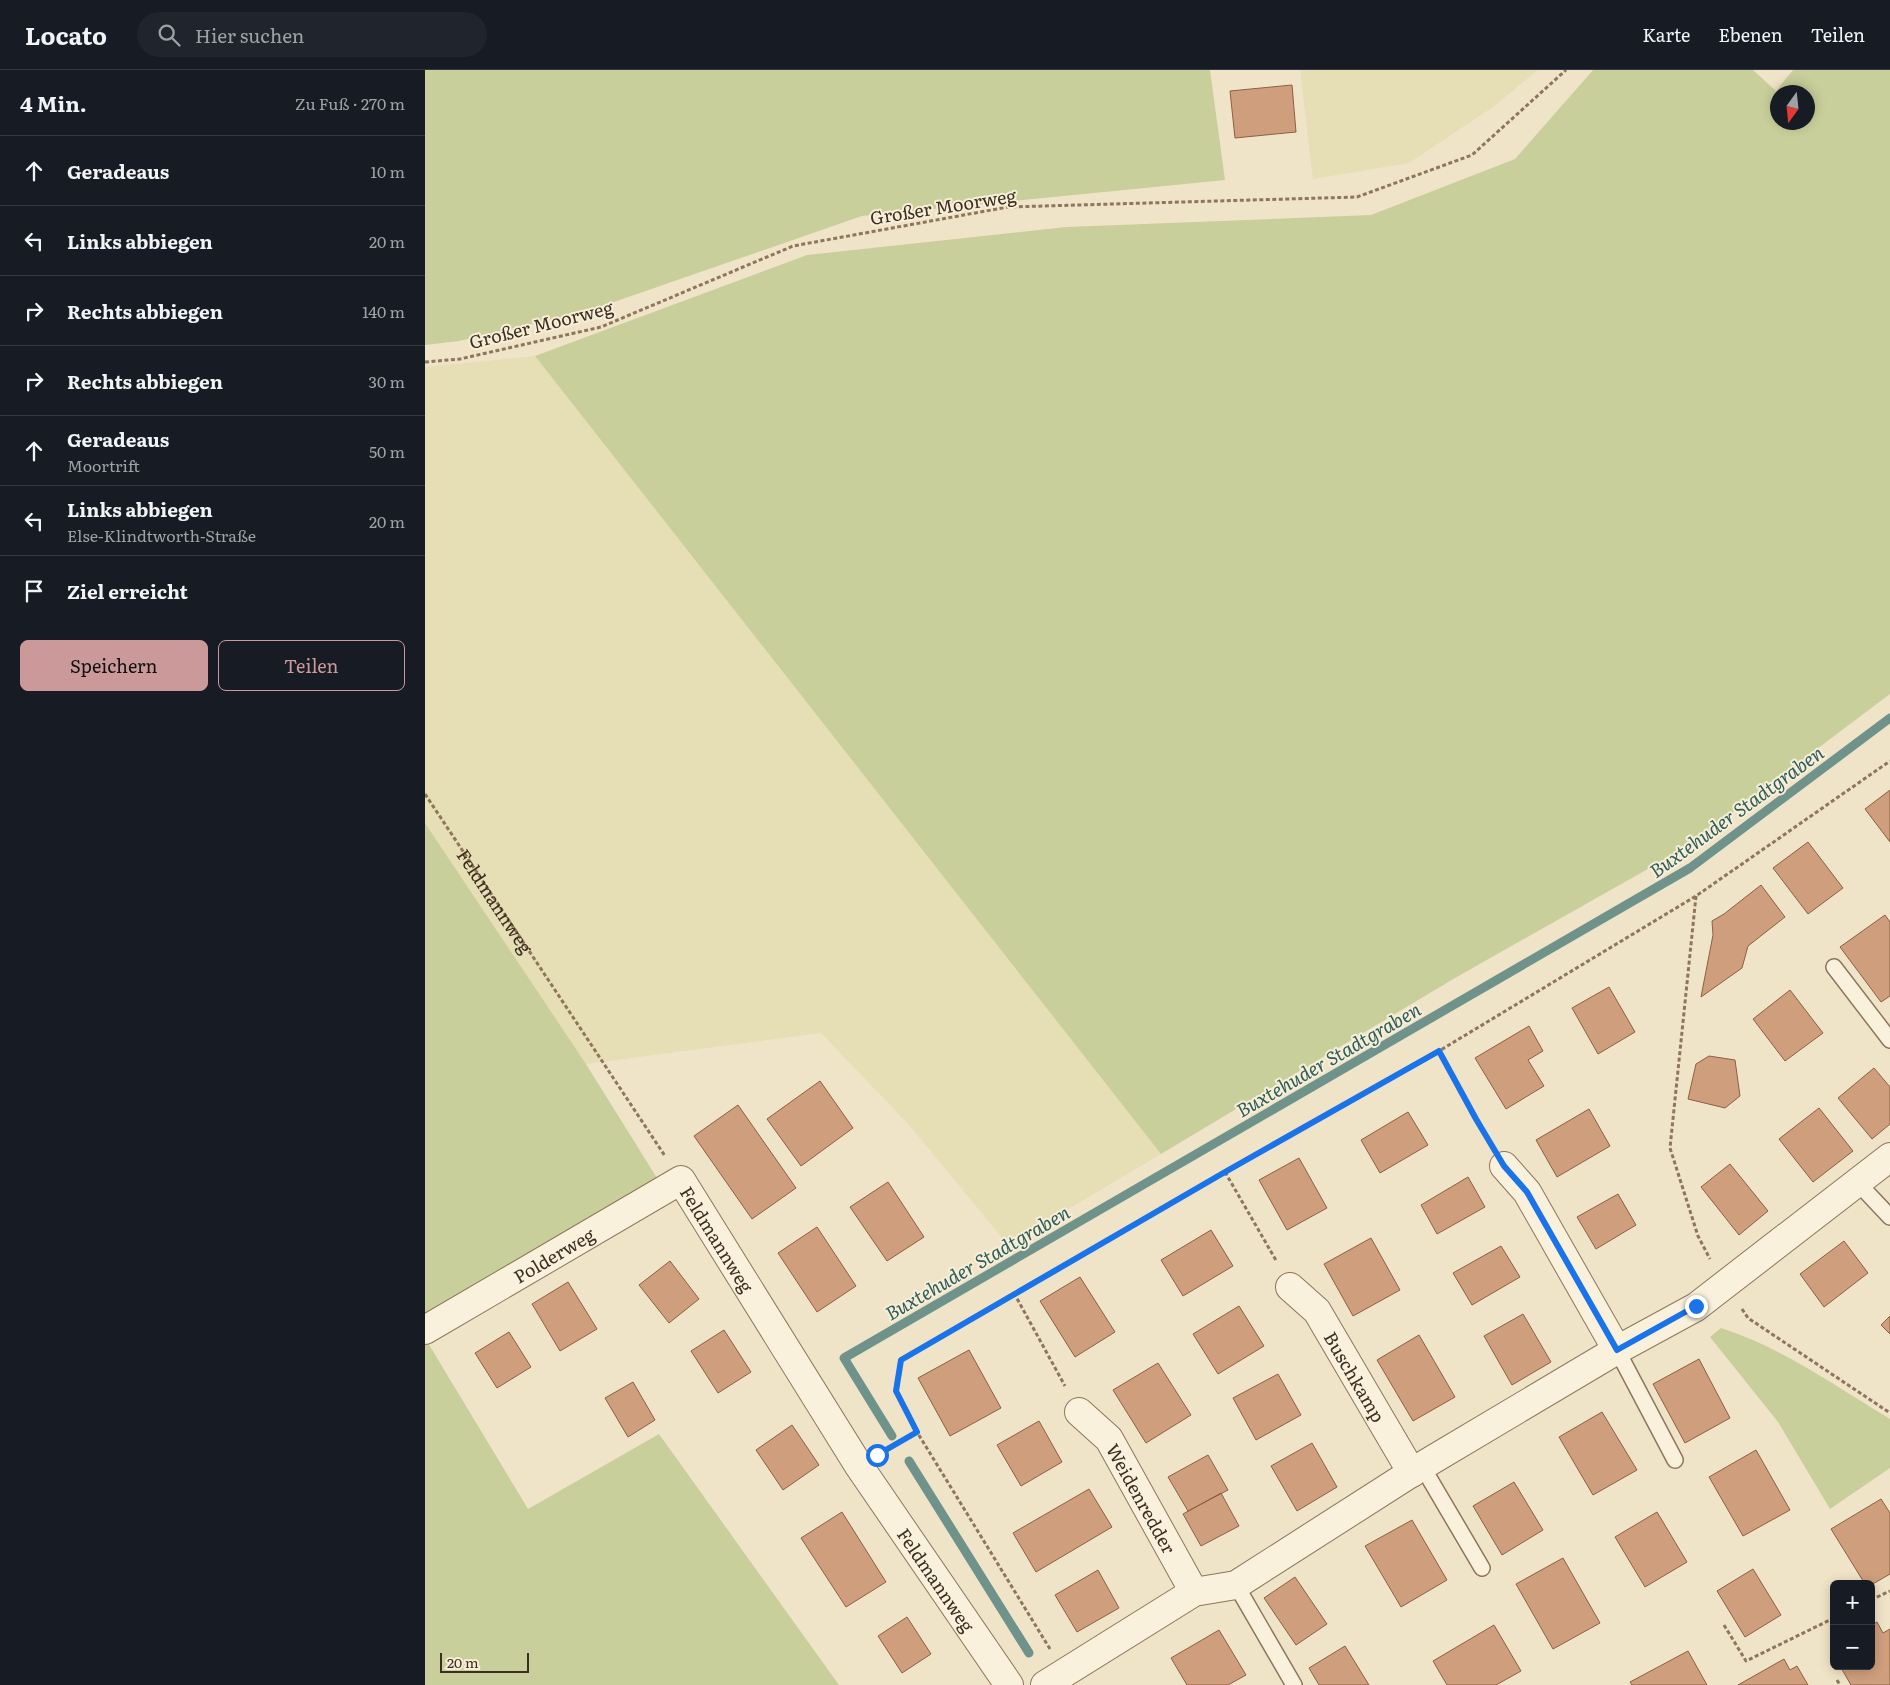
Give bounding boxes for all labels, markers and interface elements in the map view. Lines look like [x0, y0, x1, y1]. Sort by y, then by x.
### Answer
search box [137, 12, 487, 57]
text: Locato [25, 17, 107, 52]
icon: search [155, 21, 183, 49]
text: Hier suchen [195, 21, 304, 49]
text: Karte [1643, 21, 1690, 48]
text: Ebenen [1718, 21, 1783, 48]
text: Teilen [1811, 21, 1865, 48]
north arrow [1770, 85, 1815, 130]
text: 4 Min. [20, 87, 87, 118]
text: Zu Fuß · 270 m [295, 91, 405, 115]
icon: ahead [20, 157, 48, 185]
text: Geradeaus [67, 157, 169, 185]
text: 10 m [371, 159, 405, 183]
street label: Großer Moorweg [868, 181, 1019, 231]
icon: left [20, 227, 48, 255]
text: Links abbiegen [67, 227, 213, 255]
text: 20 m [369, 229, 405, 253]
street label: Großer Moorweg [466, 293, 617, 355]
icon: right [20, 297, 48, 325]
text: Rechts abbiegen [67, 297, 223, 325]
text: 140 m [362, 299, 405, 323]
icon: right [20, 367, 48, 395]
text: Rechts abbiegen [67, 367, 223, 395]
text: 30 m [368, 369, 405, 393]
text: Geradeaus [67, 425, 169, 453]
icon: ahead [20, 437, 48, 465]
text: 50 m [369, 439, 405, 463]
text: Moortrift [67, 453, 140, 477]
text: Links abbiegen [67, 495, 213, 523]
icon: left [20, 507, 48, 535]
text: 20 m [369, 509, 405, 533]
text: Else-Klindtworth-Straße [67, 523, 256, 547]
icon: arrive [20, 577, 48, 605]
text: Ziel erreicht [67, 577, 188, 605]
button: Speichern [20, 640, 208, 691]
button: Teilen [218, 640, 405, 691]
water label: Buxtehuder Stadtgraben [1643, 738, 1829, 884]
street label: Feldmannweg [451, 843, 541, 959]
water label: Buxtehuder Stadtgraben [1230, 994, 1426, 1123]
street label: Feldmannweg [674, 1180, 762, 1298]
water label: Buxtehuder Stadtgraben [879, 1197, 1075, 1326]
street label: Polderweg [508, 1220, 600, 1289]
route end [1685, 1295, 1708, 1318]
street label: Buschkamp [1318, 1326, 1393, 1427]
street label: Weidenredder [1100, 1438, 1184, 1559]
route start [866, 1444, 889, 1467]
street label: Feldmannweg [891, 1522, 982, 1638]
map controls [1830, 1580, 1875, 1670]
button: + [1830, 1580, 1875, 1625]
button: − [1830, 1625, 1875, 1670]
scale bar [440, 1650, 529, 1673]
text: 20 m [447, 1652, 479, 1672]

